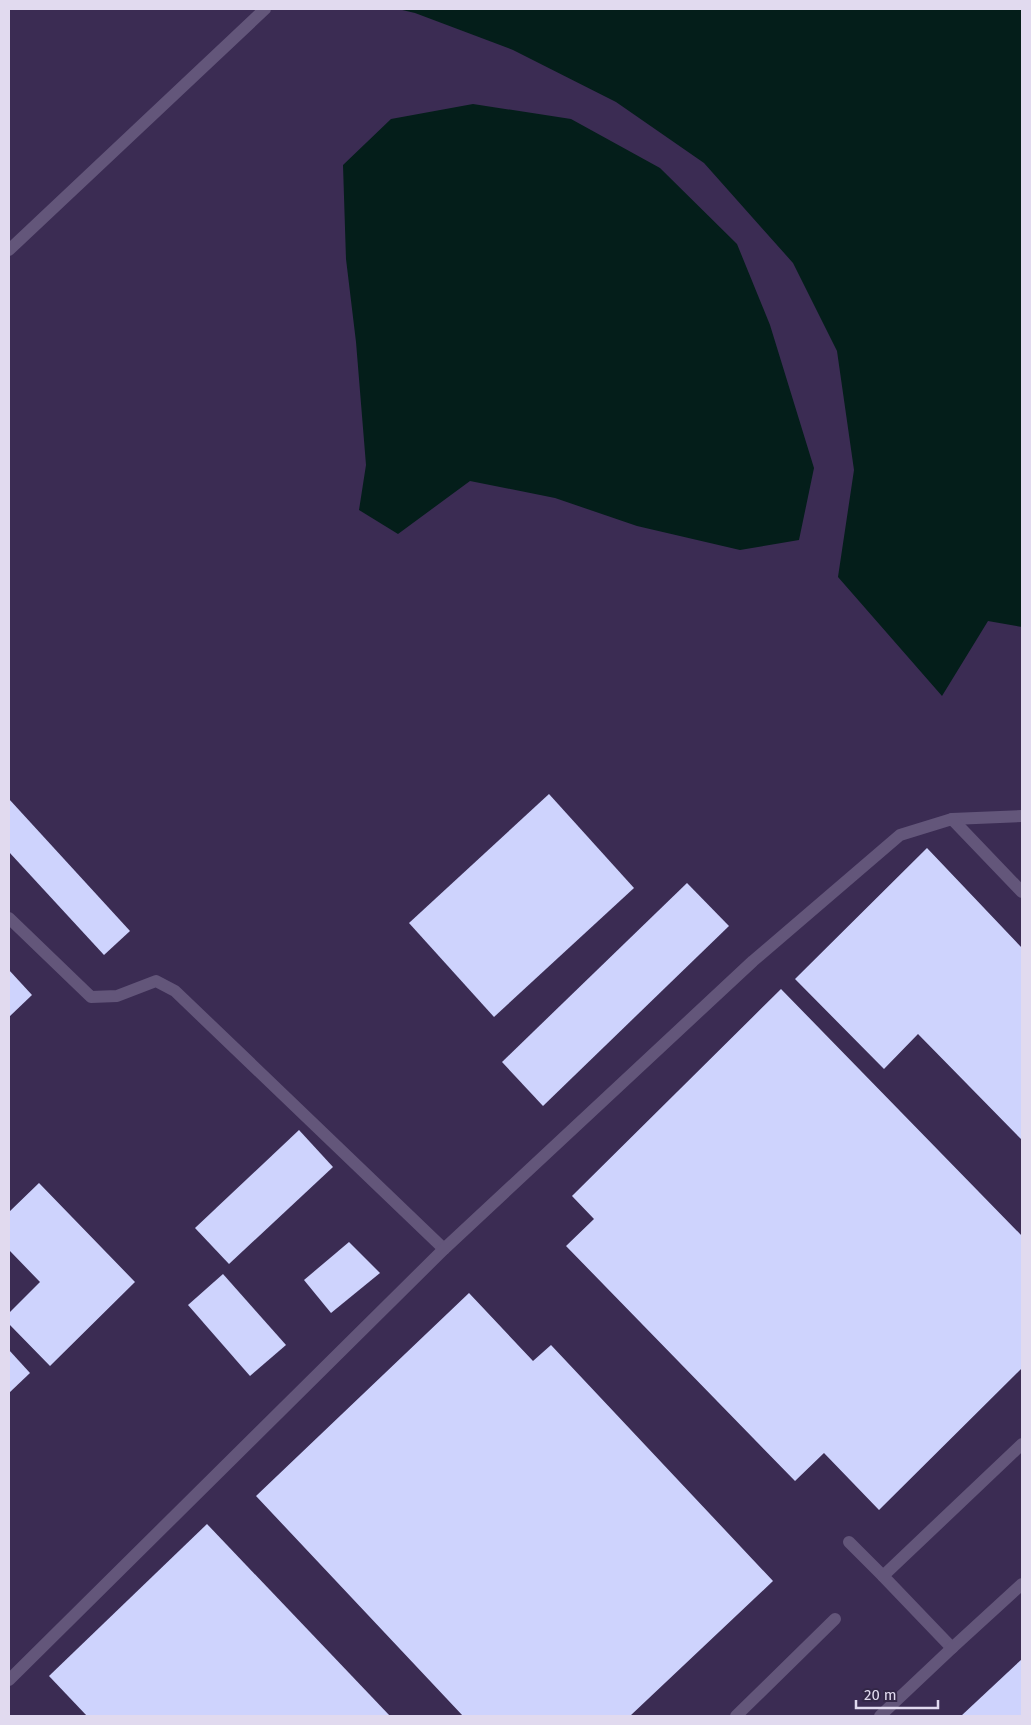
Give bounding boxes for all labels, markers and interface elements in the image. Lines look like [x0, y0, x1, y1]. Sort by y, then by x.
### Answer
scale bar [856, 1678, 938, 1710]
text: 20 m [864, 1686, 897, 1704]

